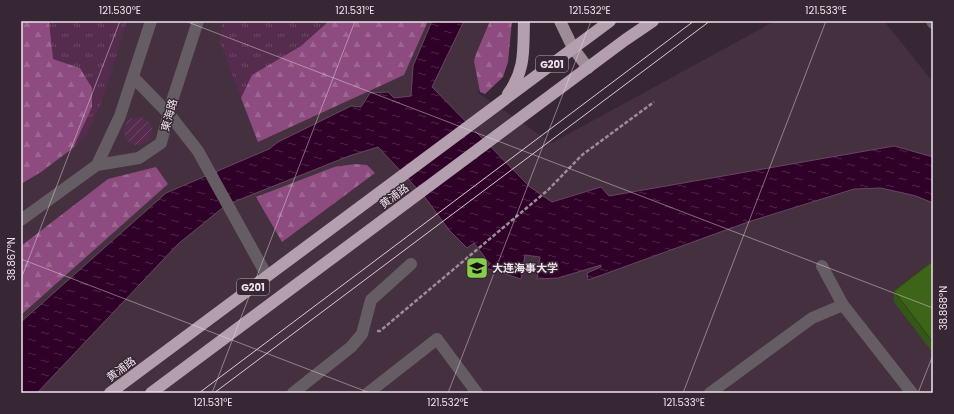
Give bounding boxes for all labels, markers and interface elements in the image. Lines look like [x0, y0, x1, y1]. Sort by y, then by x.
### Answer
text: 121.530°E [99, 3, 141, 18]
text: 121.531°E [336, 3, 374, 18]
text: 121.532°E [569, 3, 611, 18]
text: 121.533°E [805, 3, 847, 18]
road number: G201 [536, 56, 568, 72]
street label: 東海路 [157, 97, 181, 133]
street label: 黄浦路 [376, 180, 412, 212]
text: 38.867°N [4, 237, 19, 281]
school or university icon: 大连海事大学 [464, 255, 490, 281]
place label: 大连海事大学 [492, 260, 558, 276]
road number: G201 [237, 279, 269, 295]
text: 38.868°N [936, 286, 951, 330]
street label: 黄浦路 [103, 353, 139, 385]
text: 121.531°E [194, 395, 232, 410]
text: 121.532°E [427, 395, 469, 410]
text: 121.533°E [663, 395, 705, 410]

